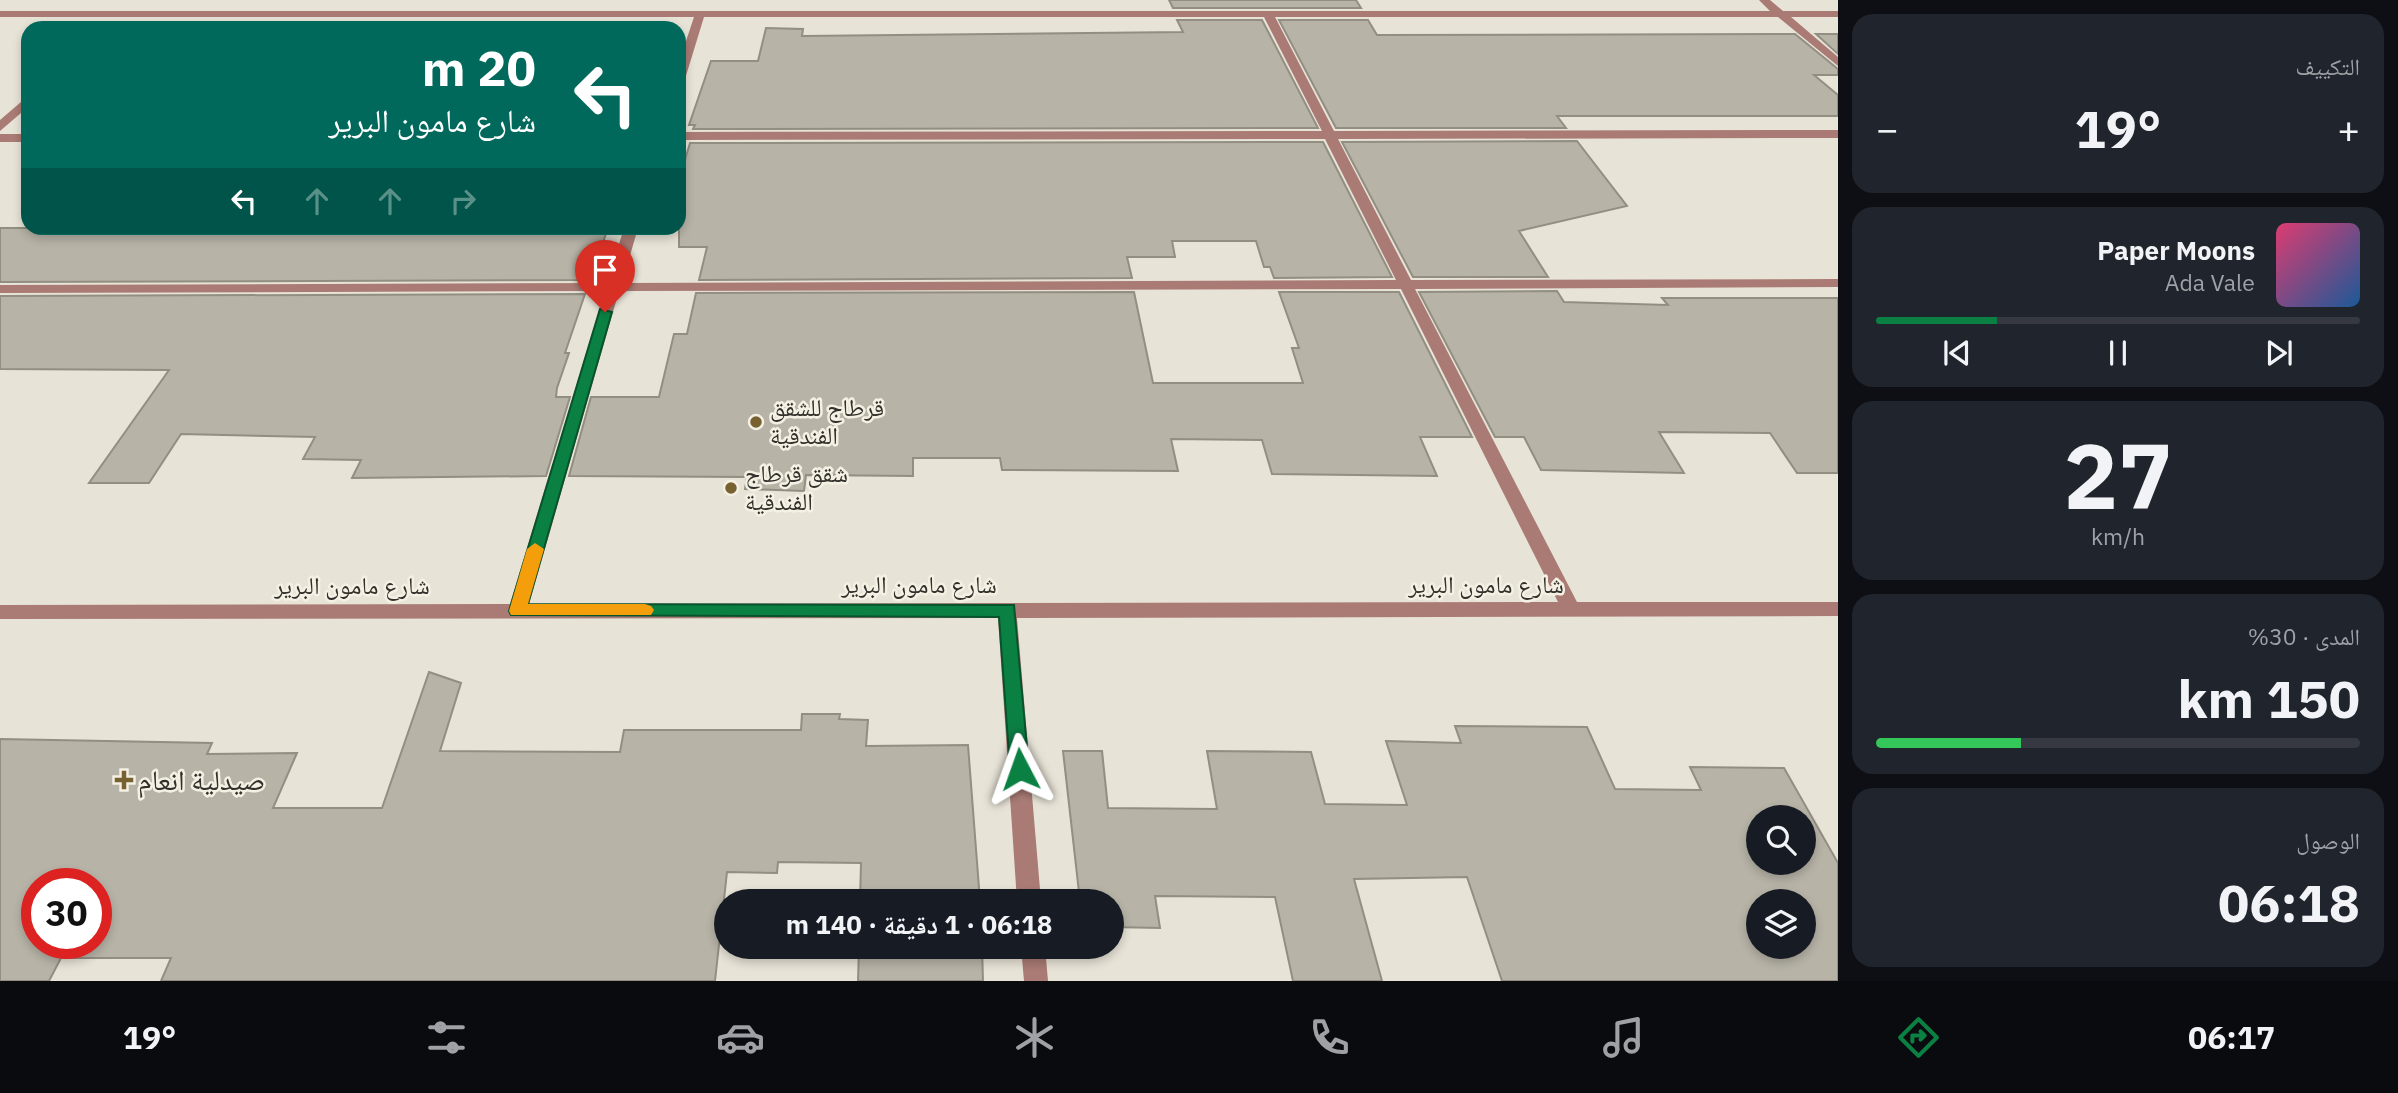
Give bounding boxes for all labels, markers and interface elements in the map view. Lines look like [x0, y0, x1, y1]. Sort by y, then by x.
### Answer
text: 20 m [422, 36, 536, 99]
icon: left [560, 49, 651, 140]
text: التكييف [2295, 51, 2360, 81]
text: 19° [2075, 95, 2161, 162]
text: شارع مامون البرير [328, 99, 536, 141]
text: − [1876, 104, 1899, 153]
text: + [2337, 104, 2360, 153]
icon: left [225, 182, 263, 220]
icon: ahead [298, 182, 336, 220]
icon: ahead [371, 182, 409, 220]
icon: right [444, 182, 482, 220]
text: Paper Moons [2097, 233, 2255, 267]
pin [575, 240, 635, 312]
icon: arrive [586, 251, 624, 289]
text: Ada Vale [2165, 267, 2255, 297]
icon: previous [1938, 334, 1976, 372]
icon: pause [2099, 334, 2137, 372]
icon: next [2260, 334, 2298, 372]
place label: قرطاج للشقق الفندقية [770, 391, 884, 451]
marker: قرطاج للشقق الفندقية [748, 414, 764, 430]
text: 27 [2063, 416, 2173, 534]
place label: شقق قرطاج الفندقية [745, 457, 848, 517]
marker: شقق قرطاج الفندقية [723, 480, 739, 496]
text: km/h [2091, 521, 2145, 551]
street label: شارع مامون البرير [840, 568, 997, 600]
street label: شارع مامون البرير [1407, 568, 1564, 600]
street label: شارع مامون البرير [273, 569, 430, 601]
text: المدى · 30% [2248, 621, 2360, 651]
text: 150 km [2178, 665, 2360, 732]
position arrow [983, 732, 1057, 806]
place label: صيدلية انعام [138, 761, 265, 799]
marker: صيدلية انعام [116, 772, 132, 788]
map controls [1746, 805, 1816, 959]
button: search [1746, 805, 1816, 875]
text: الوصول [2296, 825, 2360, 855]
speed limit sign: 30 [21, 868, 112, 959]
text: 06:18 [2218, 869, 2360, 936]
button: layers [1746, 889, 1816, 959]
text: 06:18 · 1 دقيقة · 140 m [786, 907, 1052, 941]
icon: filters [422, 1013, 471, 1062]
icon: car [716, 1013, 765, 1062]
icon: climate [1010, 1013, 1059, 1062]
icon: phone [1305, 1013, 1354, 1062]
icon: music [1599, 1013, 1648, 1062]
icon: directions [1894, 1013, 1943, 1062]
text: 19° [123, 1016, 176, 1058]
text: 06:17 [2188, 1016, 2275, 1058]

